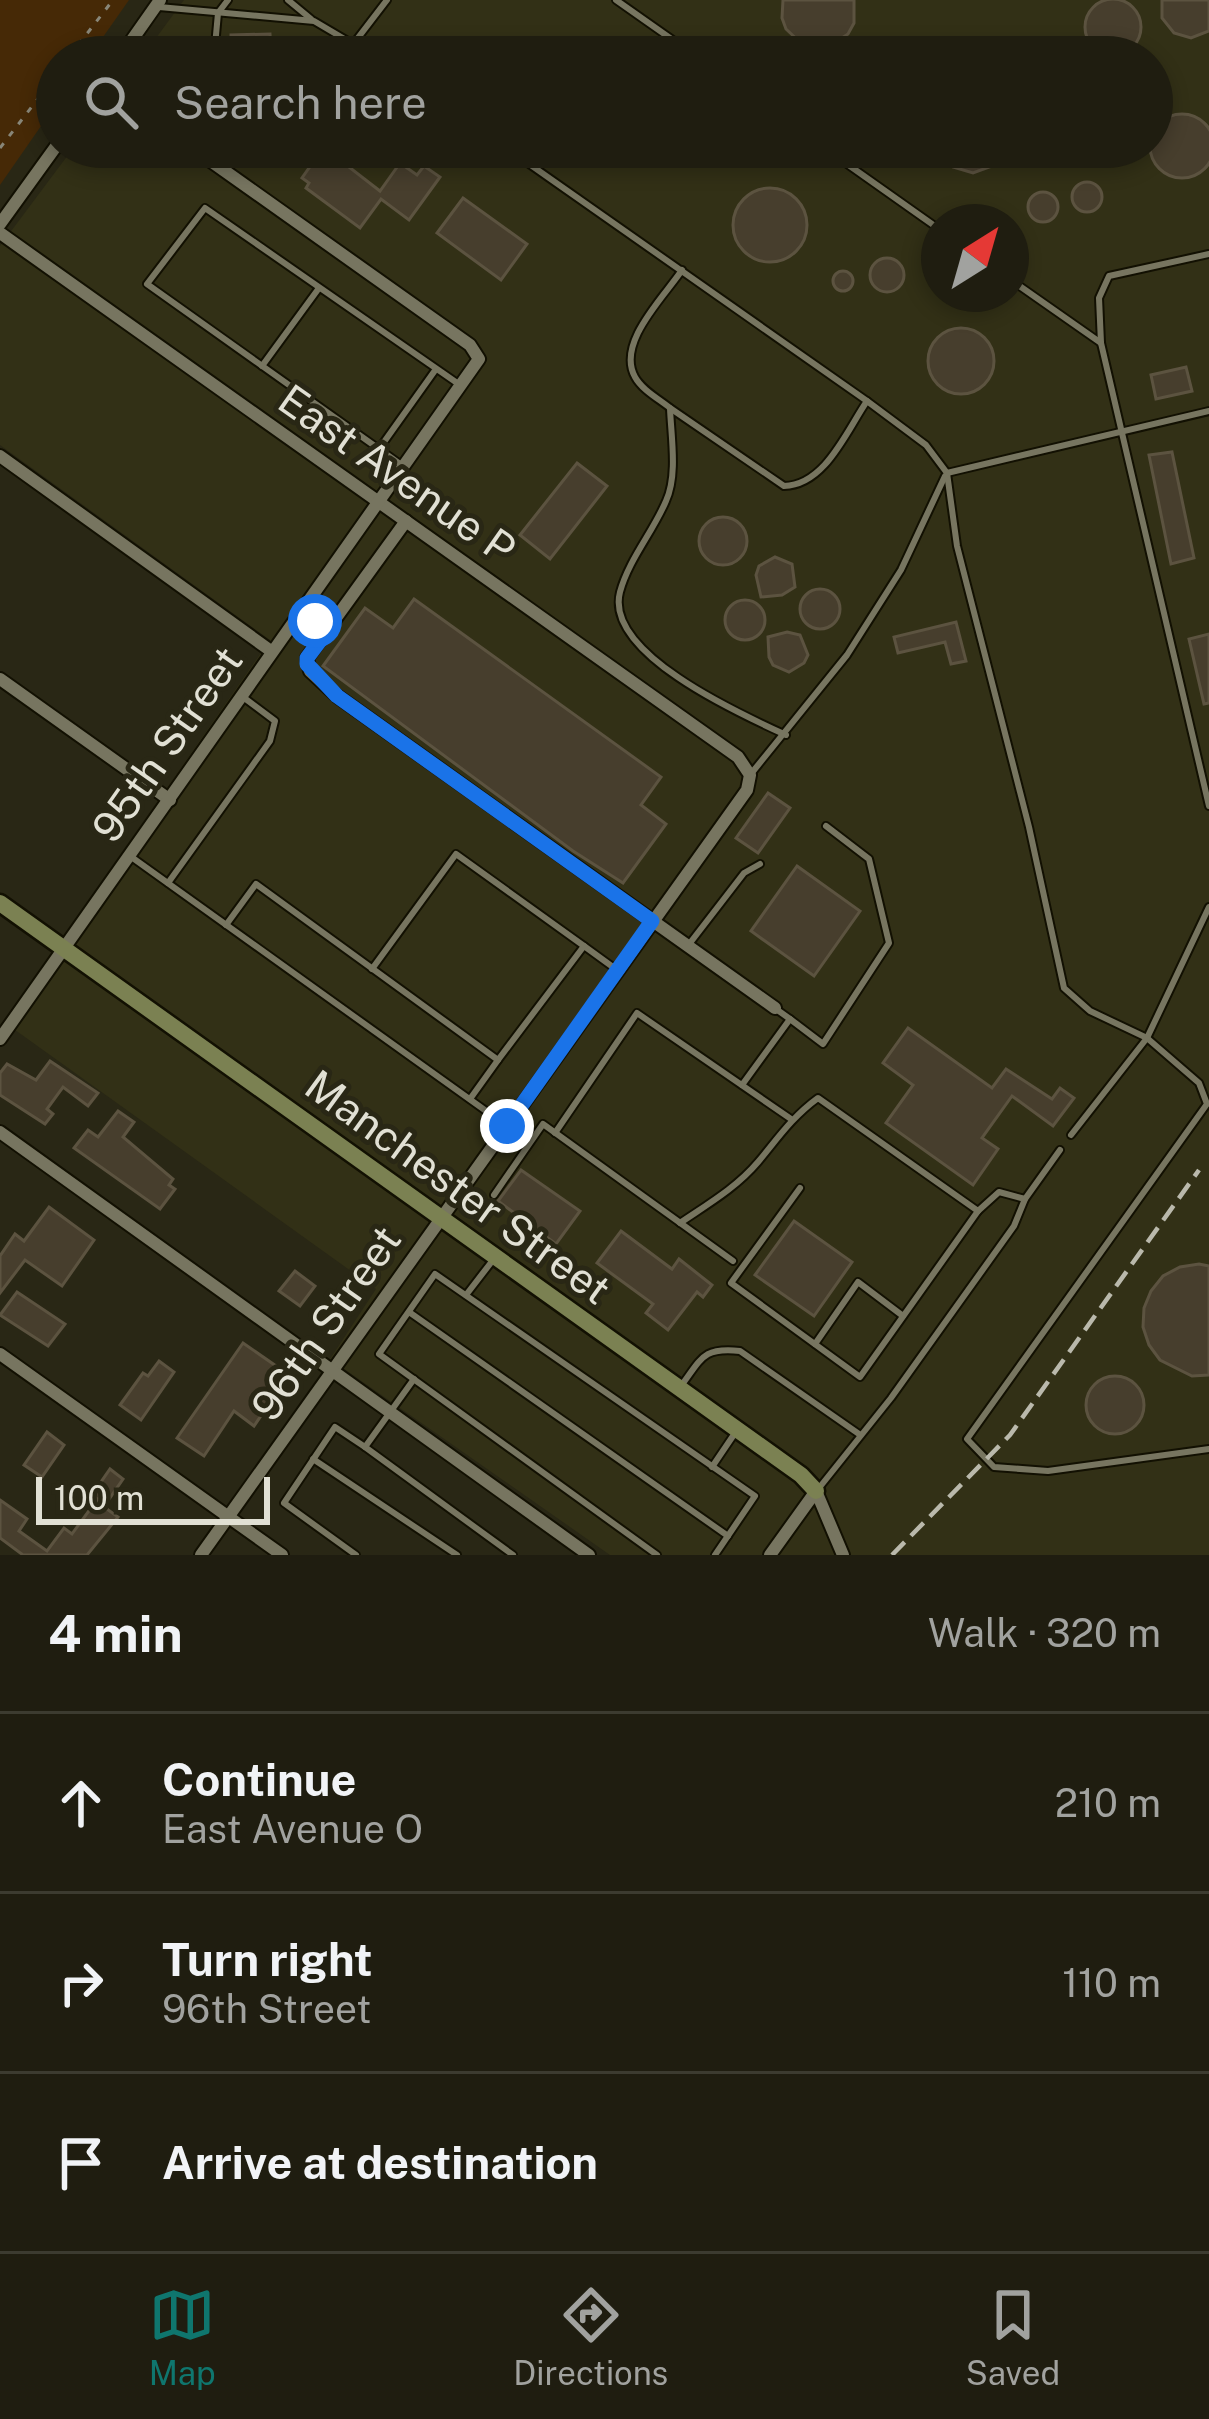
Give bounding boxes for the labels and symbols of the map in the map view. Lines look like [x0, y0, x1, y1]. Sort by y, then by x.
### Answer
north arrow [921, 204, 1029, 312]
street label: East Avenue P [270, 374, 525, 573]
route start [288, 594, 342, 648]
street label: 95th Street [82, 637, 252, 851]
street label: Manchester Street [296, 1060, 620, 1314]
route end [480, 1099, 534, 1153]
street label: 96th Street [241, 1216, 410, 1429]
scale bar [36, 1471, 270, 1524]

